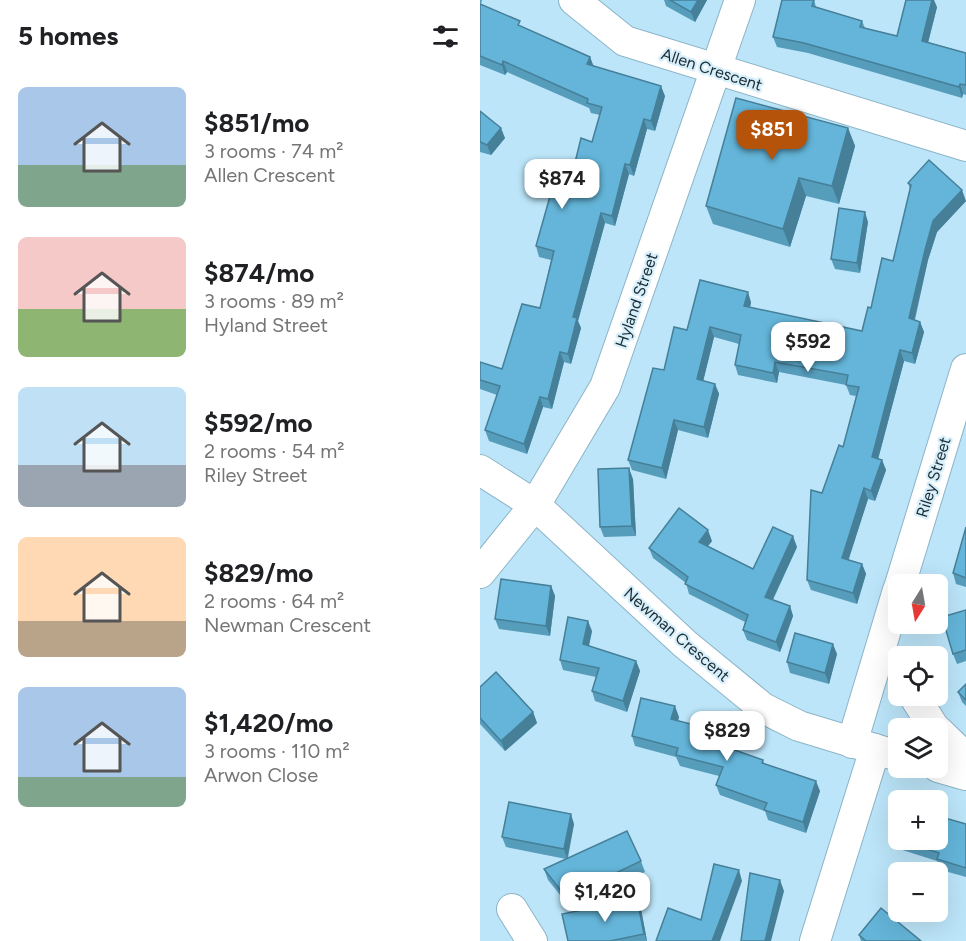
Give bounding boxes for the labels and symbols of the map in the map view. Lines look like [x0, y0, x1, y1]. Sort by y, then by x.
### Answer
street label: Allen Crescent [659, 44, 765, 95]
pin: $851 [736, 110, 808, 161]
pin: $874 [526, 159, 598, 210]
street label: Hyland Street [611, 250, 662, 350]
pin: $592 [772, 322, 844, 373]
street label: Riley Street [912, 435, 955, 520]
north arrow [888, 574, 948, 634]
street label: Newman Crescent [620, 583, 733, 685]
pin: $829 [691, 711, 763, 762]
pin: $1,420 [556, 872, 654, 923]

